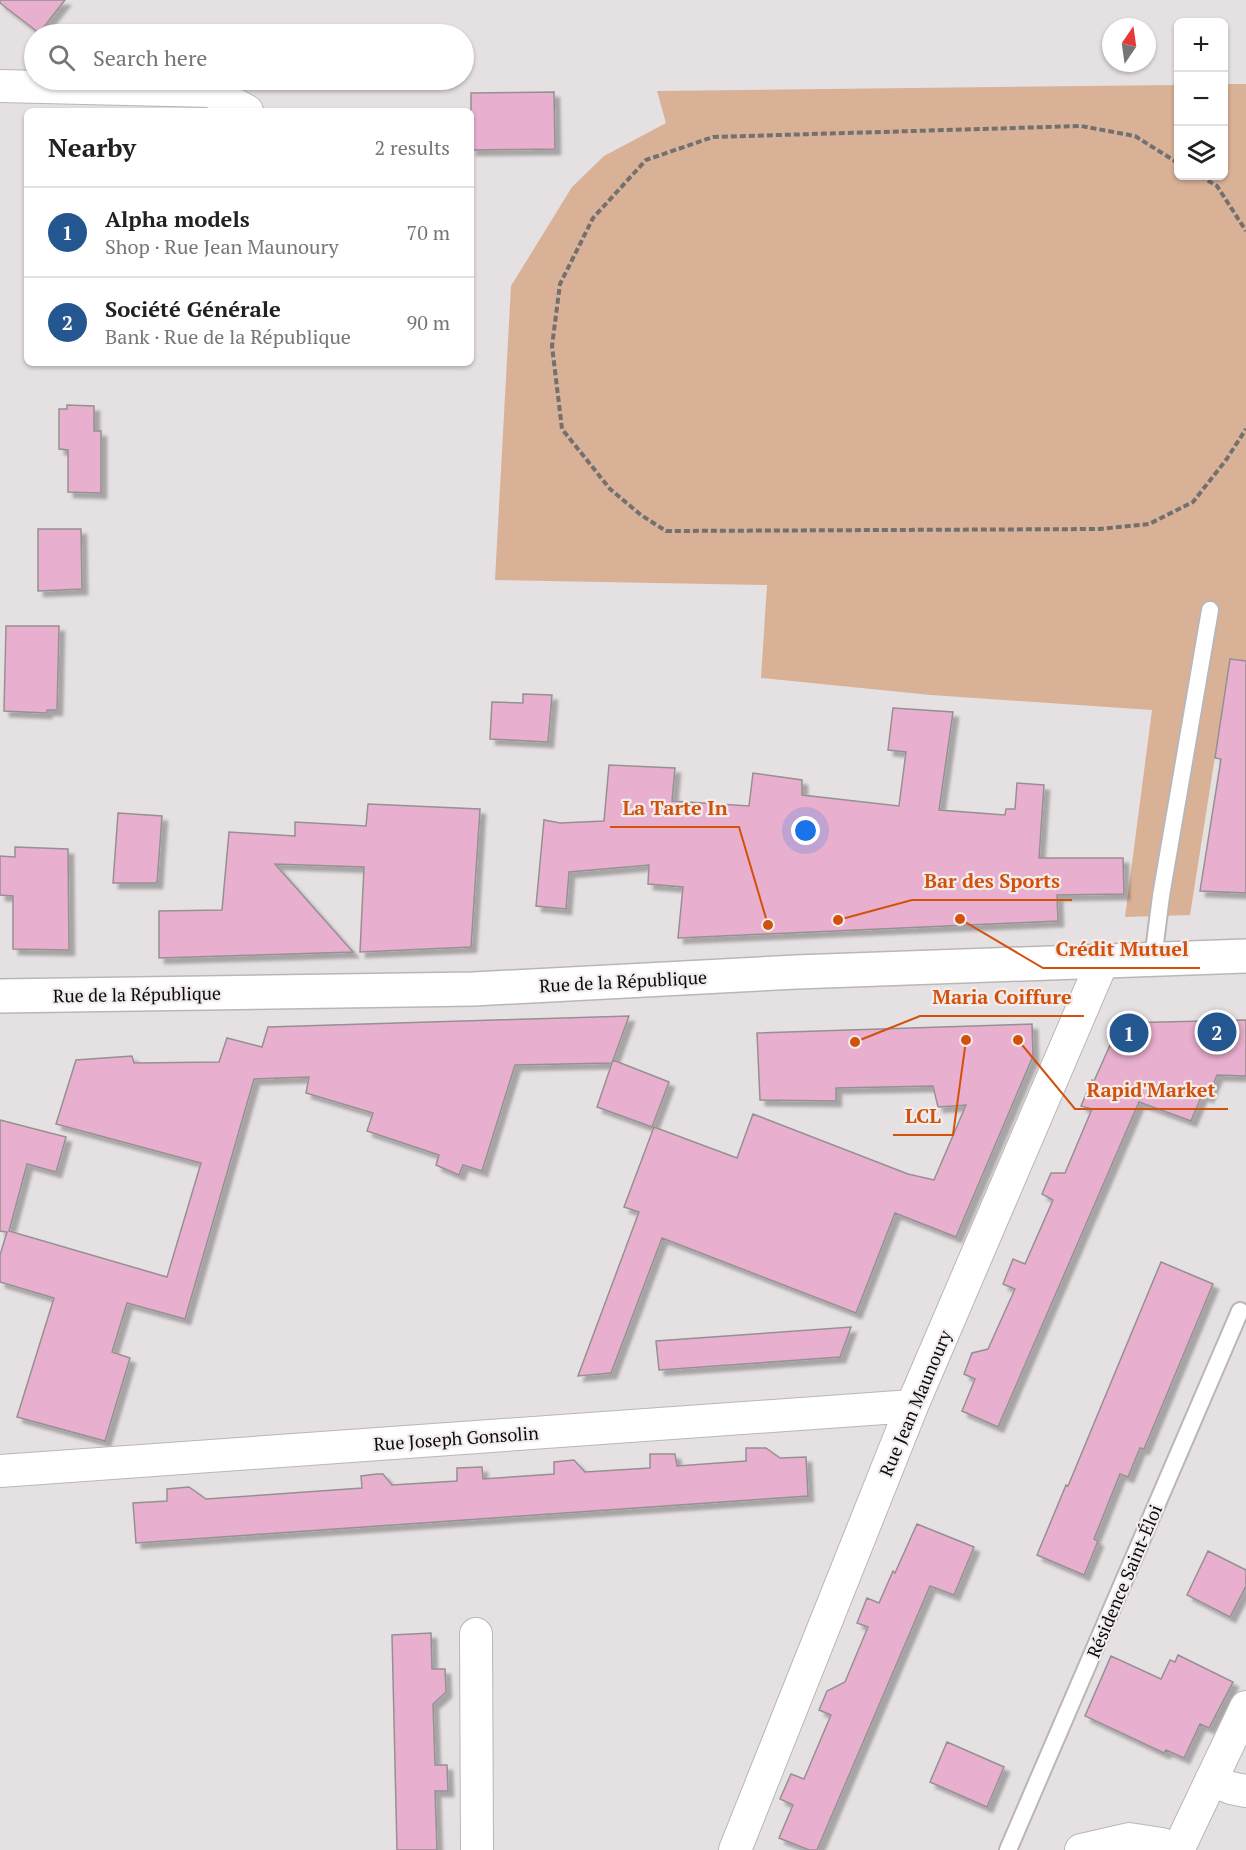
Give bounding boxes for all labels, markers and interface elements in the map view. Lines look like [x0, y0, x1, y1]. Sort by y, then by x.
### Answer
north arrow [1102, 18, 1156, 72]
map controls [1174, 18, 1228, 180]
button: + [1174, 18, 1228, 72]
search box [24, 24, 474, 90]
icon: search [45, 41, 78, 74]
text: Search here [93, 43, 207, 72]
button: − [1174, 72, 1228, 126]
button: layers [1174, 126, 1228, 180]
text: Nearby [48, 130, 136, 164]
text: 2 results [375, 134, 450, 161]
text: Alpha models [105, 204, 250, 233]
text: 1 [62, 219, 73, 246]
text: 70 m [407, 219, 450, 246]
text: Shop · Rue Jean Maunoury [105, 233, 339, 260]
text: Société Générale [105, 294, 281, 323]
text: 2 [62, 309, 73, 336]
text: 90 m [407, 309, 450, 336]
text: Bank · Rue de la République [105, 323, 351, 350]
callout: La Tarte In [610, 789, 739, 827]
text: La Tarte In [622, 794, 728, 821]
your location [791, 816, 820, 845]
callout: Bar des Sports [912, 862, 1072, 900]
text: Bar des Sports [924, 867, 1060, 894]
callout: Crédit Mutuel [1043, 930, 1200, 968]
text: Crédit Mutuel [1055, 935, 1189, 962]
street label: Rue de la République [538, 965, 708, 997]
callout: Maria Coiffure [920, 978, 1084, 1016]
street label: Rue de la République [53, 981, 221, 1007]
text: Maria Coiffure [932, 983, 1072, 1010]
pin: 1 [1110, 1010, 1148, 1056]
pin: 2 [1198, 1010, 1236, 1054]
callout: Rapid'Market [1075, 1071, 1228, 1109]
text: Rapid'Market [1086, 1076, 1216, 1103]
callout: LCL [893, 1097, 953, 1135]
text: LCL [905, 1102, 941, 1129]
street label: Rue Jean Maunoury [873, 1325, 957, 1480]
street label: Rue Joseph Gonsolin [373, 1420, 540, 1456]
street label: Résidence Saint-Éloi [1081, 1501, 1167, 1661]

